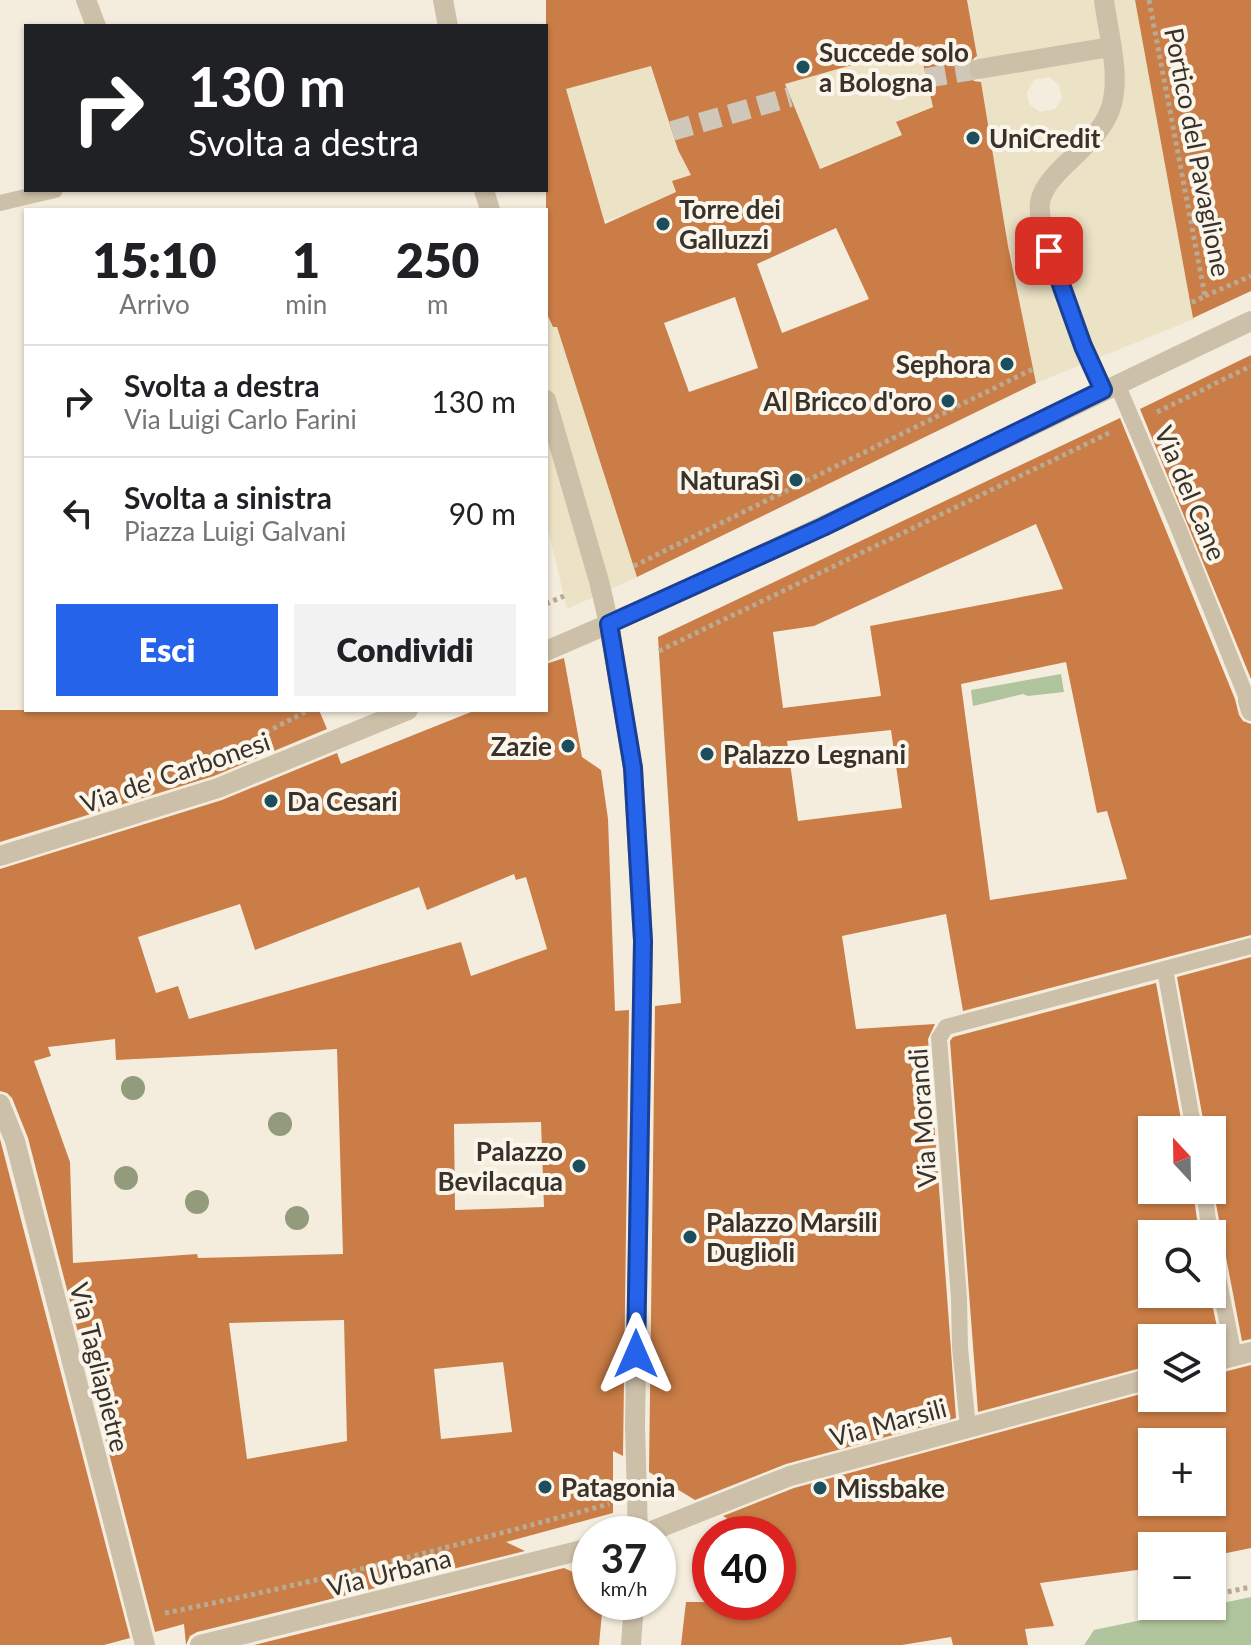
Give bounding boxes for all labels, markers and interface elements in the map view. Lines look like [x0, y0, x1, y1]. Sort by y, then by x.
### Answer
street label: Portico del Pavaglione [1158, 25, 1238, 279]
place label: Succede solo a Bologna [819, 36, 969, 98]
text: 130 m [188, 52, 346, 119]
icon: right [56, 56, 160, 160]
marker: Succede solo a Bologna [794, 58, 812, 76]
text: Svolta a destra [188, 120, 419, 164]
place label: UniCredit [989, 122, 1101, 154]
marker: UniCredit [964, 129, 982, 147]
place label: Torre dei Galluzzi [679, 193, 781, 255]
marker: Torre dei Galluzzi [654, 215, 672, 233]
pin [1015, 217, 1083, 285]
icon: arrive [1027, 229, 1071, 273]
text: 15:10 [93, 231, 217, 288]
text: 1 [292, 231, 320, 288]
text: 250 [396, 231, 479, 288]
text: Arrivo [119, 288, 190, 320]
text: min [285, 288, 327, 320]
text: m [427, 288, 448, 320]
place label: Sephora [896, 348, 991, 380]
marker: Sephora [998, 355, 1016, 373]
text: Svolta a destra [124, 367, 320, 403]
icon: right [56, 379, 100, 423]
text: 130 m [431, 383, 516, 419]
place label: Al Bricco d'oro [762, 385, 932, 417]
marker: Al Bricco d'oro [939, 392, 957, 410]
text: Via Luigi Carlo Farini [124, 403, 357, 435]
street label: Via del Cane [1148, 421, 1234, 565]
place label: NaturaSì [680, 464, 780, 496]
marker: NaturaSì [787, 471, 805, 489]
text: Svolta a sinistra [124, 479, 332, 515]
icon: left [56, 491, 100, 535]
text: 90 m [449, 495, 516, 531]
text: Piazza Luigi Galvani [124, 515, 346, 547]
button: Esci [56, 604, 278, 696]
button: Condividi [294, 604, 516, 696]
street label: Via de' Carbonesi [76, 725, 274, 819]
place label: Zazie [491, 730, 552, 762]
marker: Zazie [559, 737, 577, 755]
place label: Palazzo Legnani [723, 738, 906, 770]
marker: Palazzo Legnani [698, 745, 716, 763]
place label: Da Cesari [287, 785, 398, 817]
marker: Da Cesari [262, 792, 280, 810]
street label: Via Morandi [901, 1047, 943, 1189]
north arrow [1138, 1116, 1226, 1204]
map controls [1138, 1116, 1226, 1620]
place label: Palazzo Bevilacqua [438, 1135, 563, 1197]
marker: Palazzo Bevilacqua [570, 1157, 588, 1175]
place label: Palazzo Marsili Duglioli [706, 1206, 878, 1268]
button: search [1138, 1220, 1226, 1308]
marker: Palazzo Marsili Duglioli [681, 1228, 699, 1246]
street label: Via Tagliapietre [64, 1279, 136, 1455]
position arrow [594, 1312, 678, 1396]
button: layers [1138, 1324, 1226, 1412]
street label: Via Marsili [826, 1391, 950, 1453]
button: + [1138, 1428, 1226, 1516]
place label: Patagonia [561, 1471, 675, 1503]
place label: Missbake [836, 1472, 945, 1504]
marker: Patagonia [536, 1478, 554, 1496]
marker: Missbake [811, 1479, 829, 1497]
speed limit sign: 40 [692, 1516, 796, 1620]
button: − [1138, 1532, 1226, 1620]
text: 37 [601, 1534, 647, 1582]
street label: Via Urbana [324, 1541, 454, 1603]
text: km/h [601, 1576, 647, 1600]

